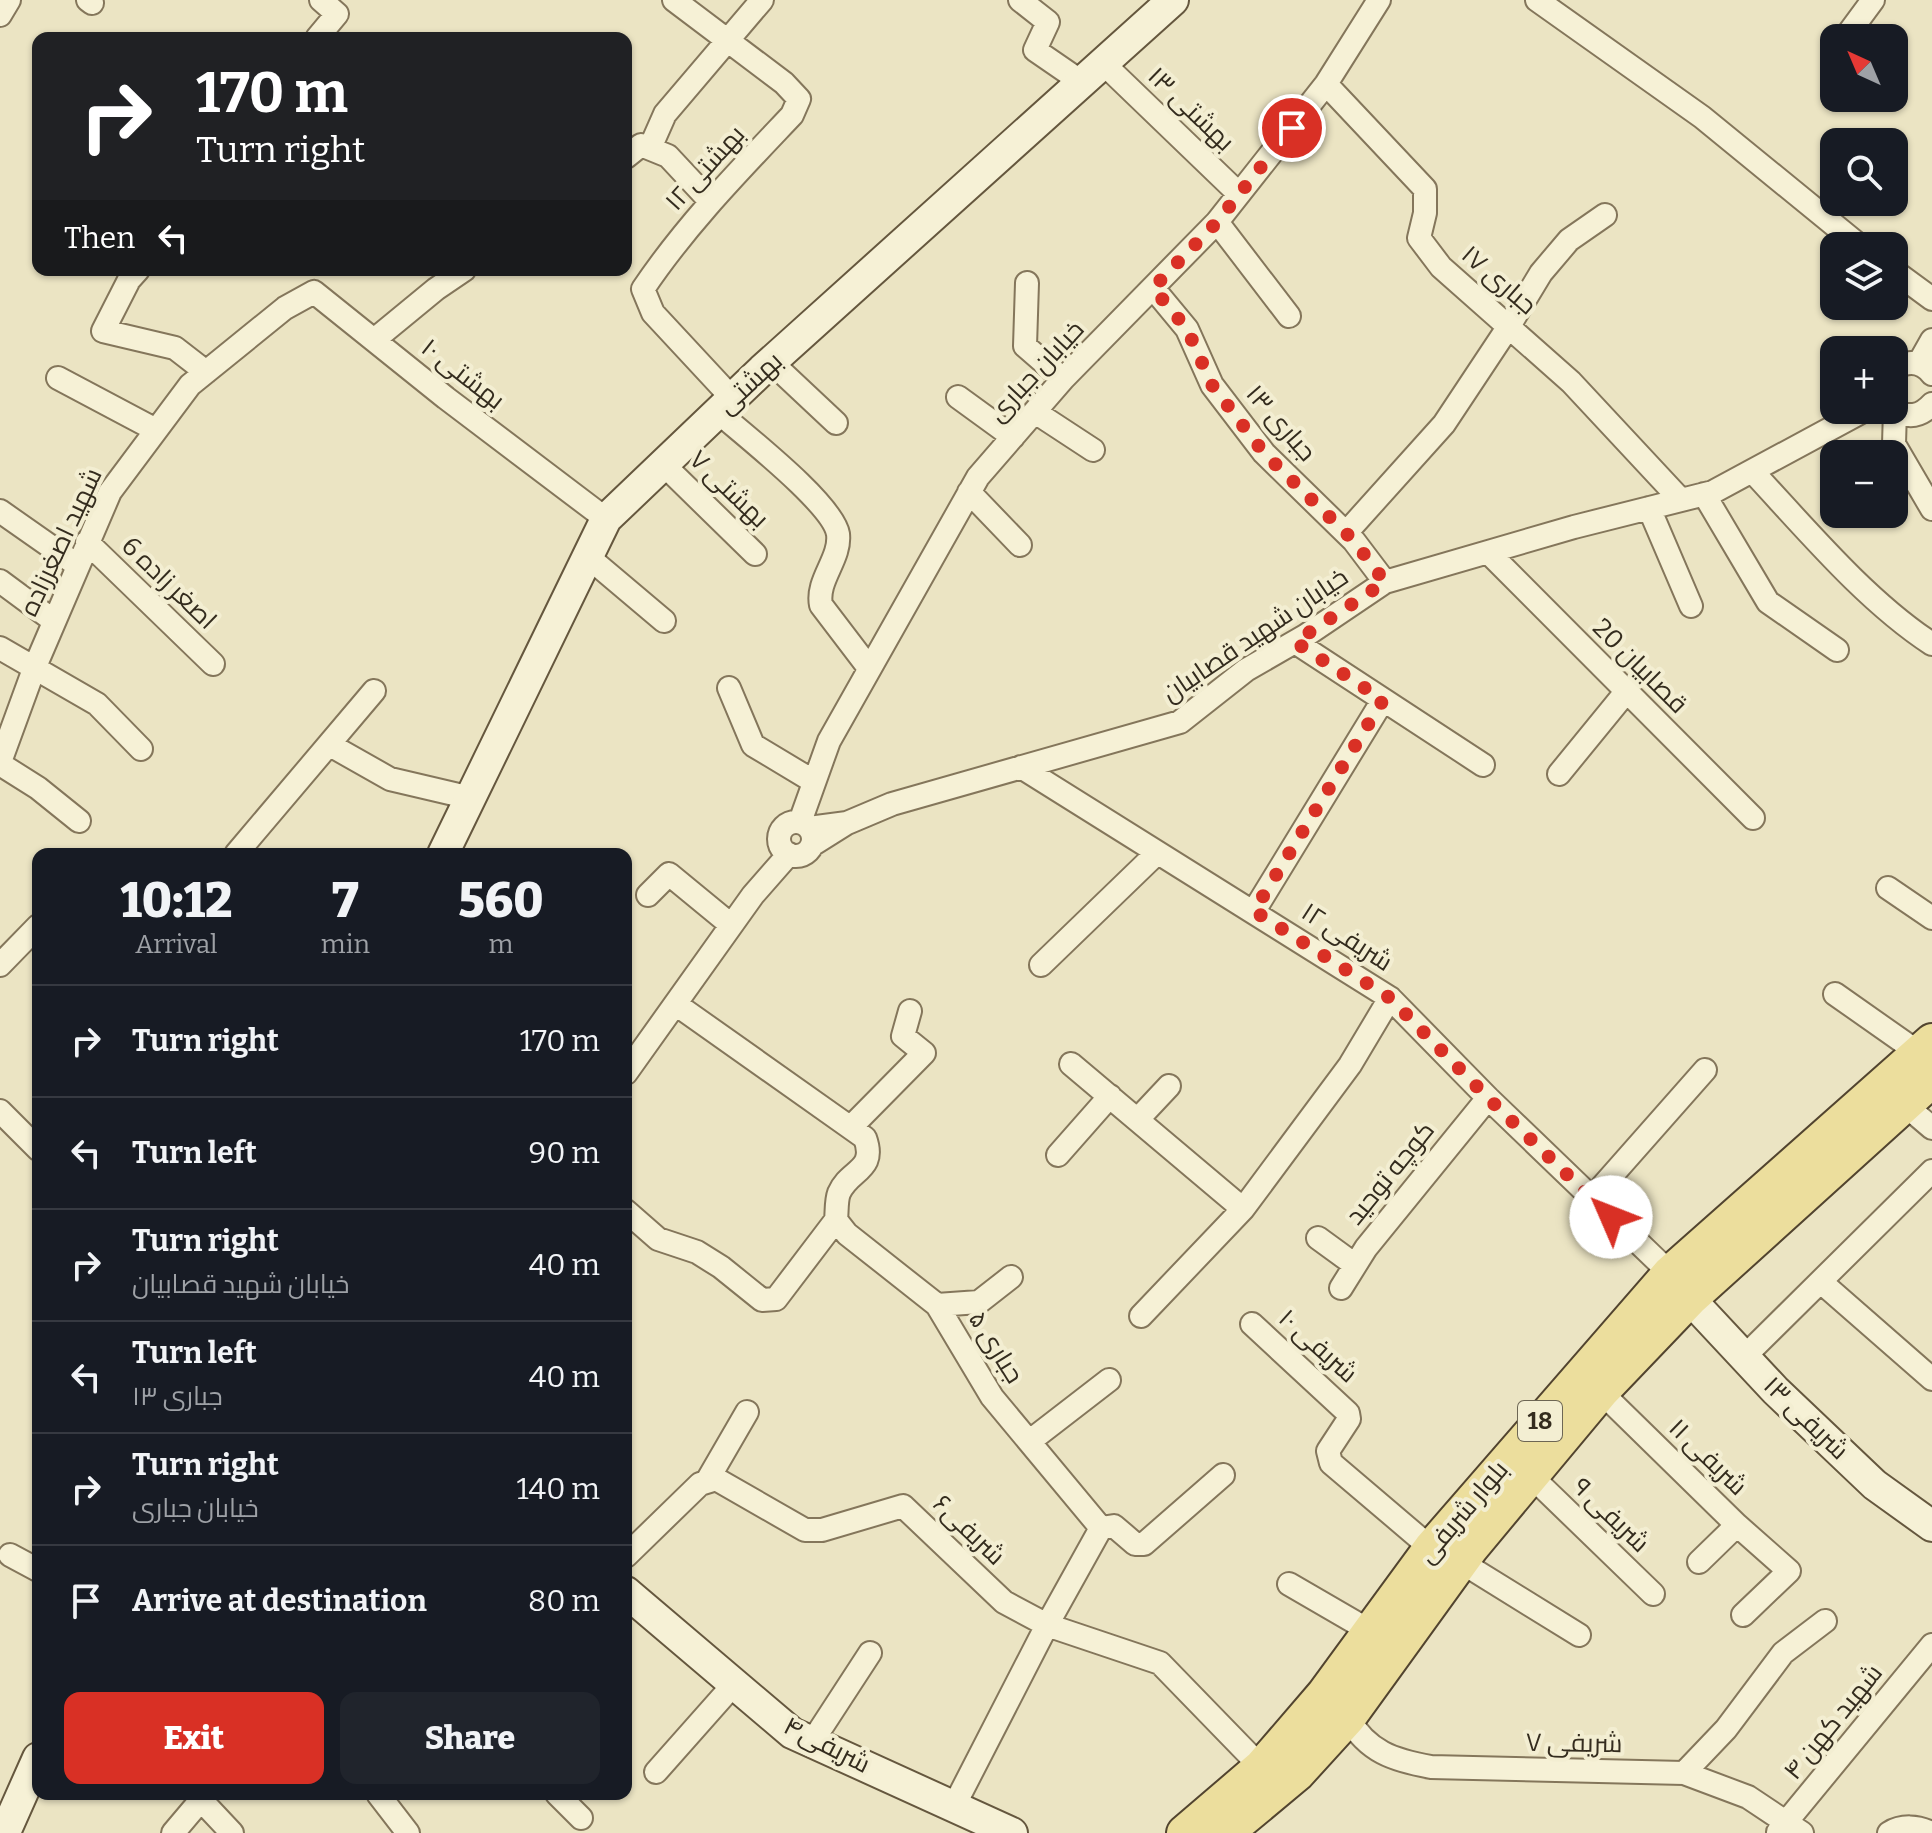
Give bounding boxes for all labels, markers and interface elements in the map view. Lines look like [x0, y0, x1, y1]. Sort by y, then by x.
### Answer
north arrow [1820, 24, 1908, 112]
map controls [1820, 24, 1908, 528]
text: 170 m [196, 60, 348, 127]
street label: بهشتی ۱۳ [1141, 60, 1241, 158]
icon: right [64, 64, 168, 168]
pin [1258, 94, 1326, 162]
icon: arrive [1270, 106, 1314, 150]
street label: بهشتی ۱۲ [659, 119, 751, 217]
text: Turn right [196, 128, 365, 172]
button: search [1820, 128, 1908, 216]
icon: left [151, 216, 195, 260]
text: Then [64, 220, 135, 256]
button: layers [1820, 232, 1908, 320]
street label: جباری ۱۷ [1455, 239, 1543, 321]
street label: خیابان جباری [981, 314, 1091, 428]
street label: بهشتی ۱۰ [415, 332, 511, 416]
button: + [1820, 336, 1908, 424]
street label: بهشتی [711, 345, 789, 421]
street label: جباری ۱۳ [1240, 379, 1322, 467]
button: − [1820, 440, 1908, 528]
street label: بهشتی ۷ [683, 444, 775, 534]
street label: شهید اصغرزاده [13, 463, 109, 621]
street label: اصغر زاده 6 [115, 530, 223, 636]
street label: خیابان شهید قصابیان [1156, 561, 1354, 709]
street label: قصابیان 20 [1586, 612, 1694, 720]
text: 10:12 [120, 872, 232, 930]
text: 7 [332, 872, 359, 930]
text: 560 [458, 872, 544, 930]
street label: شریفی ۱۲ [1296, 896, 1398, 978]
text: Arrival [135, 929, 218, 960]
text: min [321, 929, 370, 960]
text: m [489, 929, 513, 960]
icon: right [64, 1019, 108, 1063]
text: Turn right [132, 1023, 279, 1059]
text: 170 m [520, 1023, 600, 1059]
street label: کوچه توحید [1339, 1115, 1442, 1232]
icon: left [64, 1131, 108, 1175]
text: Turn left [132, 1135, 257, 1171]
text: 90 m [529, 1135, 600, 1171]
position arrow [1569, 1175, 1653, 1259]
text: Turn right [132, 1223, 279, 1259]
icon: right [64, 1243, 108, 1287]
text: 40 m [529, 1247, 600, 1283]
text: خیابان شهید قصابیان [132, 1269, 350, 1300]
street label: شریفی ۱۰ [1272, 1303, 1364, 1389]
street label: جباری ۵ [962, 1305, 1030, 1389]
text: Turn left [132, 1335, 257, 1371]
icon: left [64, 1355, 108, 1399]
text: 40 m [529, 1359, 600, 1395]
street label: شریفی ۱۳ [1757, 1370, 1855, 1466]
text: جباری ۱۳ [132, 1381, 223, 1412]
road number: 18 [1518, 1401, 1562, 1441]
street label: شریفی ۱۱ [1662, 1412, 1754, 1502]
text: Turn right [132, 1447, 279, 1483]
street label: بلوار شریفی [1411, 1454, 1515, 1570]
icon: right [64, 1467, 108, 1511]
text: 140 m [516, 1471, 600, 1507]
street label: شریفی ۹ [1566, 1471, 1656, 1559]
street label: شریفی۶ [927, 1488, 1011, 1572]
text: خیابان جباری [132, 1493, 259, 1524]
icon: arrive [64, 1579, 108, 1623]
text: Arrive at destination [132, 1583, 427, 1619]
text: 80 m [528, 1583, 600, 1619]
street label: شهید کهن ۴ [1777, 1658, 1889, 1786]
button: Exit [64, 1692, 324, 1784]
button: Share [340, 1692, 600, 1784]
street label: شریفی۴ [779, 1710, 875, 1780]
street label: شریفی ۷ [1525, 1727, 1623, 1759]

